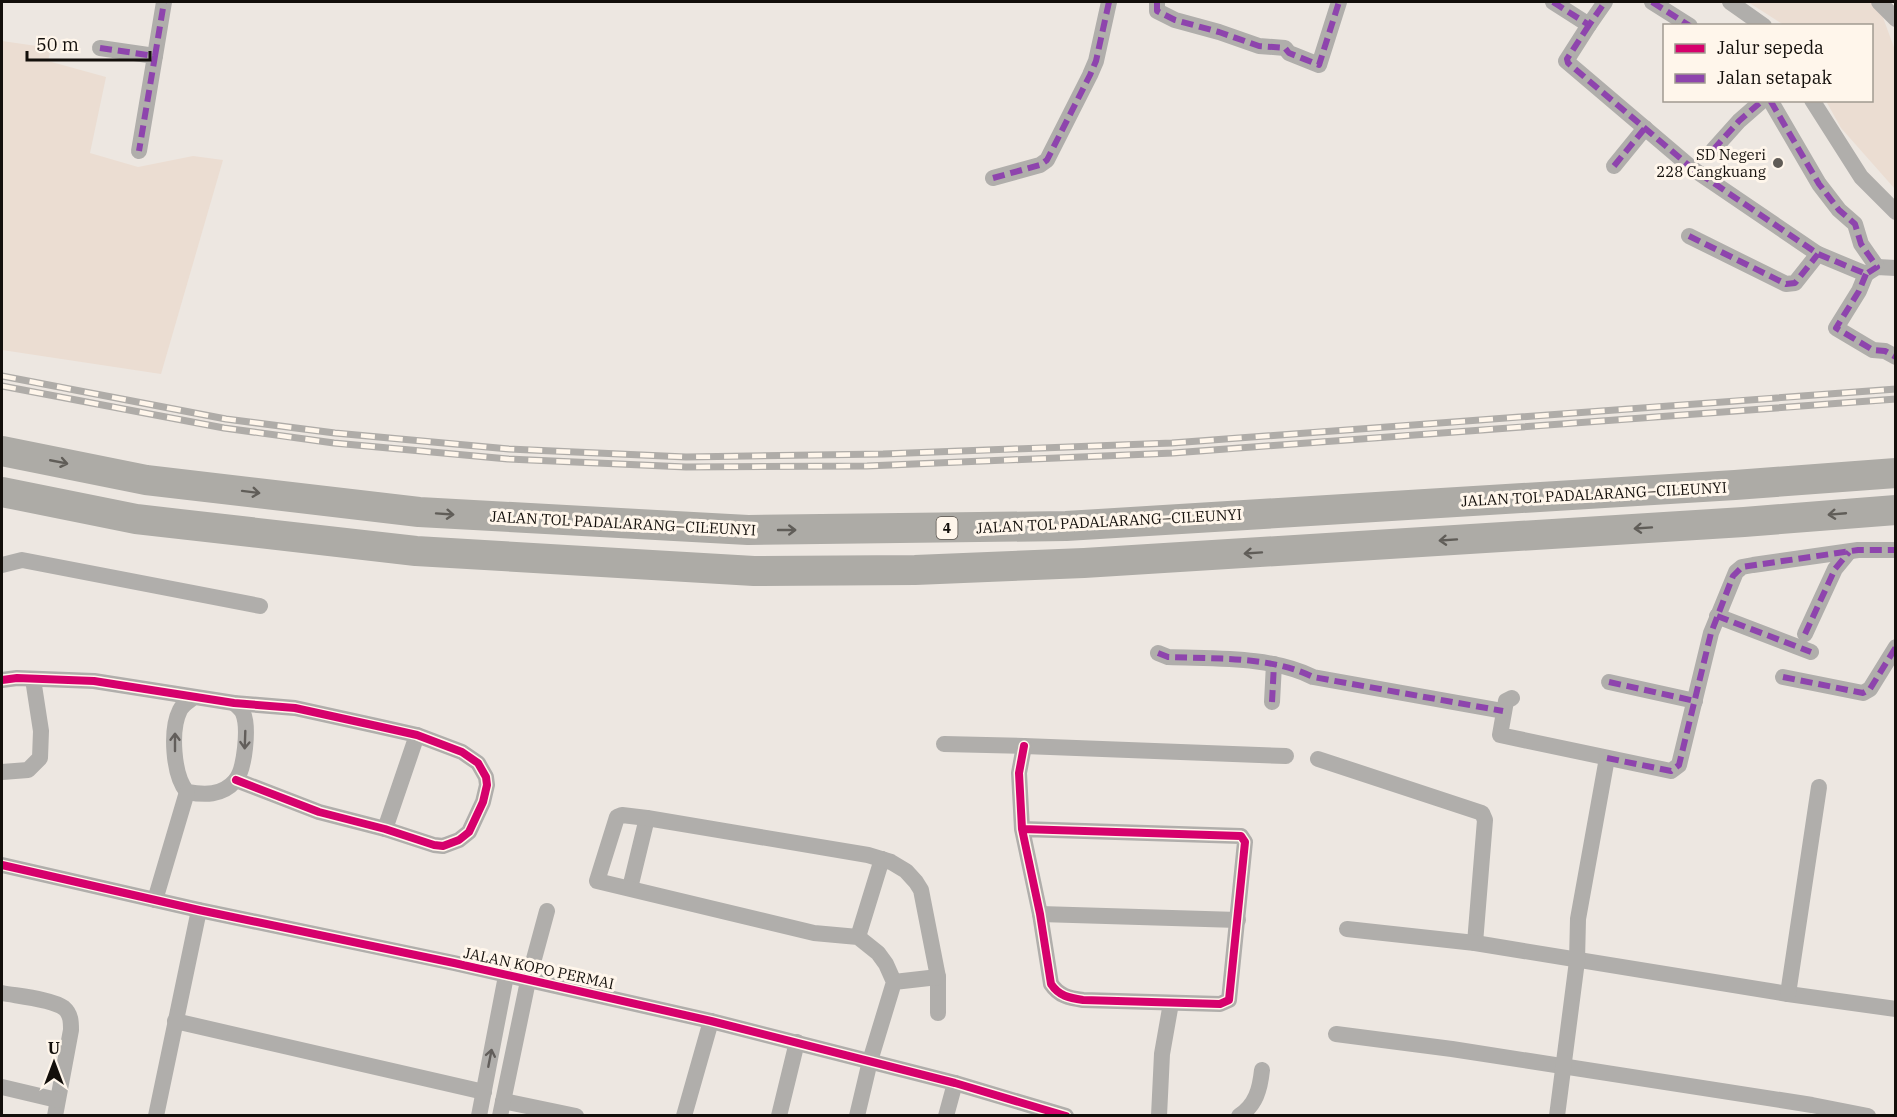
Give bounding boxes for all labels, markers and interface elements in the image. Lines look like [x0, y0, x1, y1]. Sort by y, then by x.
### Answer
scale bar [27, 24, 150, 62]
legend [1663, 24, 1873, 102]
text: 50 m [36, 33, 79, 56]
text: Jalur sepeda [1717, 36, 1824, 59]
text: Jalan setapak [1717, 66, 1833, 89]
place label: SD Negeri 228 Cangkuang [1656, 145, 1766, 181]
marker: SD Negeri 228 Cangkuang [1771, 156, 1785, 170]
one-way arrow [49, 457, 68, 468]
street label: JALAN TOL PADALARANG–CILEUNYI [1461, 478, 1727, 510]
one-way arrow [241, 487, 261, 498]
street label: JALAN TOL PADALARANG–CILEUNYI [976, 505, 1242, 537]
street label: JALAN TOL PADALARANG–CILEUNYI [490, 507, 756, 539]
one-way arrow [435, 508, 455, 519]
one-way arrow [1828, 509, 1848, 520]
road number: 4 [936, 517, 958, 539]
one-way arrow [1633, 523, 1653, 534]
one-way arrow [776, 524, 796, 536]
one-way arrow [1439, 535, 1459, 546]
one-way arrow [1244, 547, 1264, 558]
one-way arrow [240, 730, 251, 750]
one-way arrow [169, 733, 181, 753]
street label: JALAN KOPO PERMAI [462, 943, 616, 993]
north arrow [24, 1033, 84, 1093]
text: U [48, 1038, 60, 1058]
one-way arrow [485, 1049, 496, 1068]

